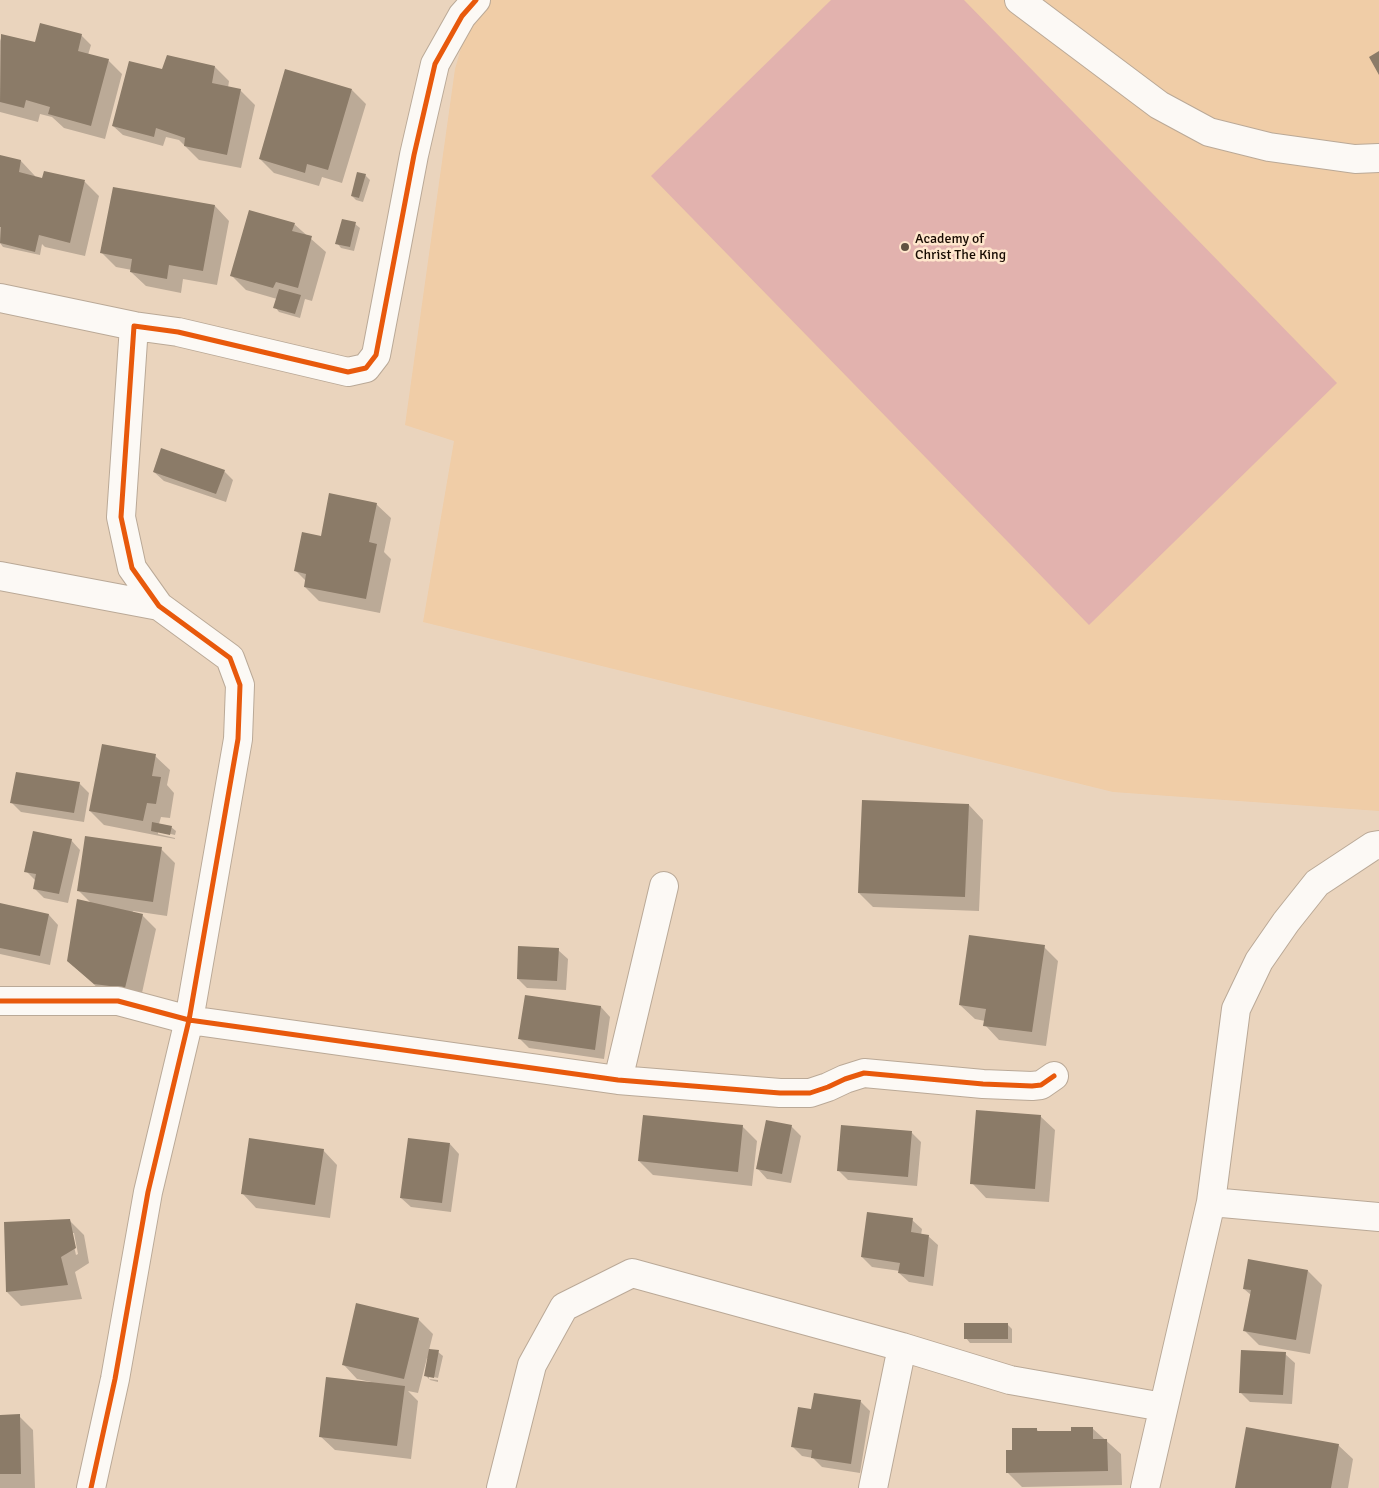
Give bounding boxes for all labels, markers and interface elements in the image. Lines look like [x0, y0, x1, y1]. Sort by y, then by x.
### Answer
place label: Academy of Christ The King [915, 231, 1006, 264]
marker: Academy of Christ The King [899, 241, 911, 253]

